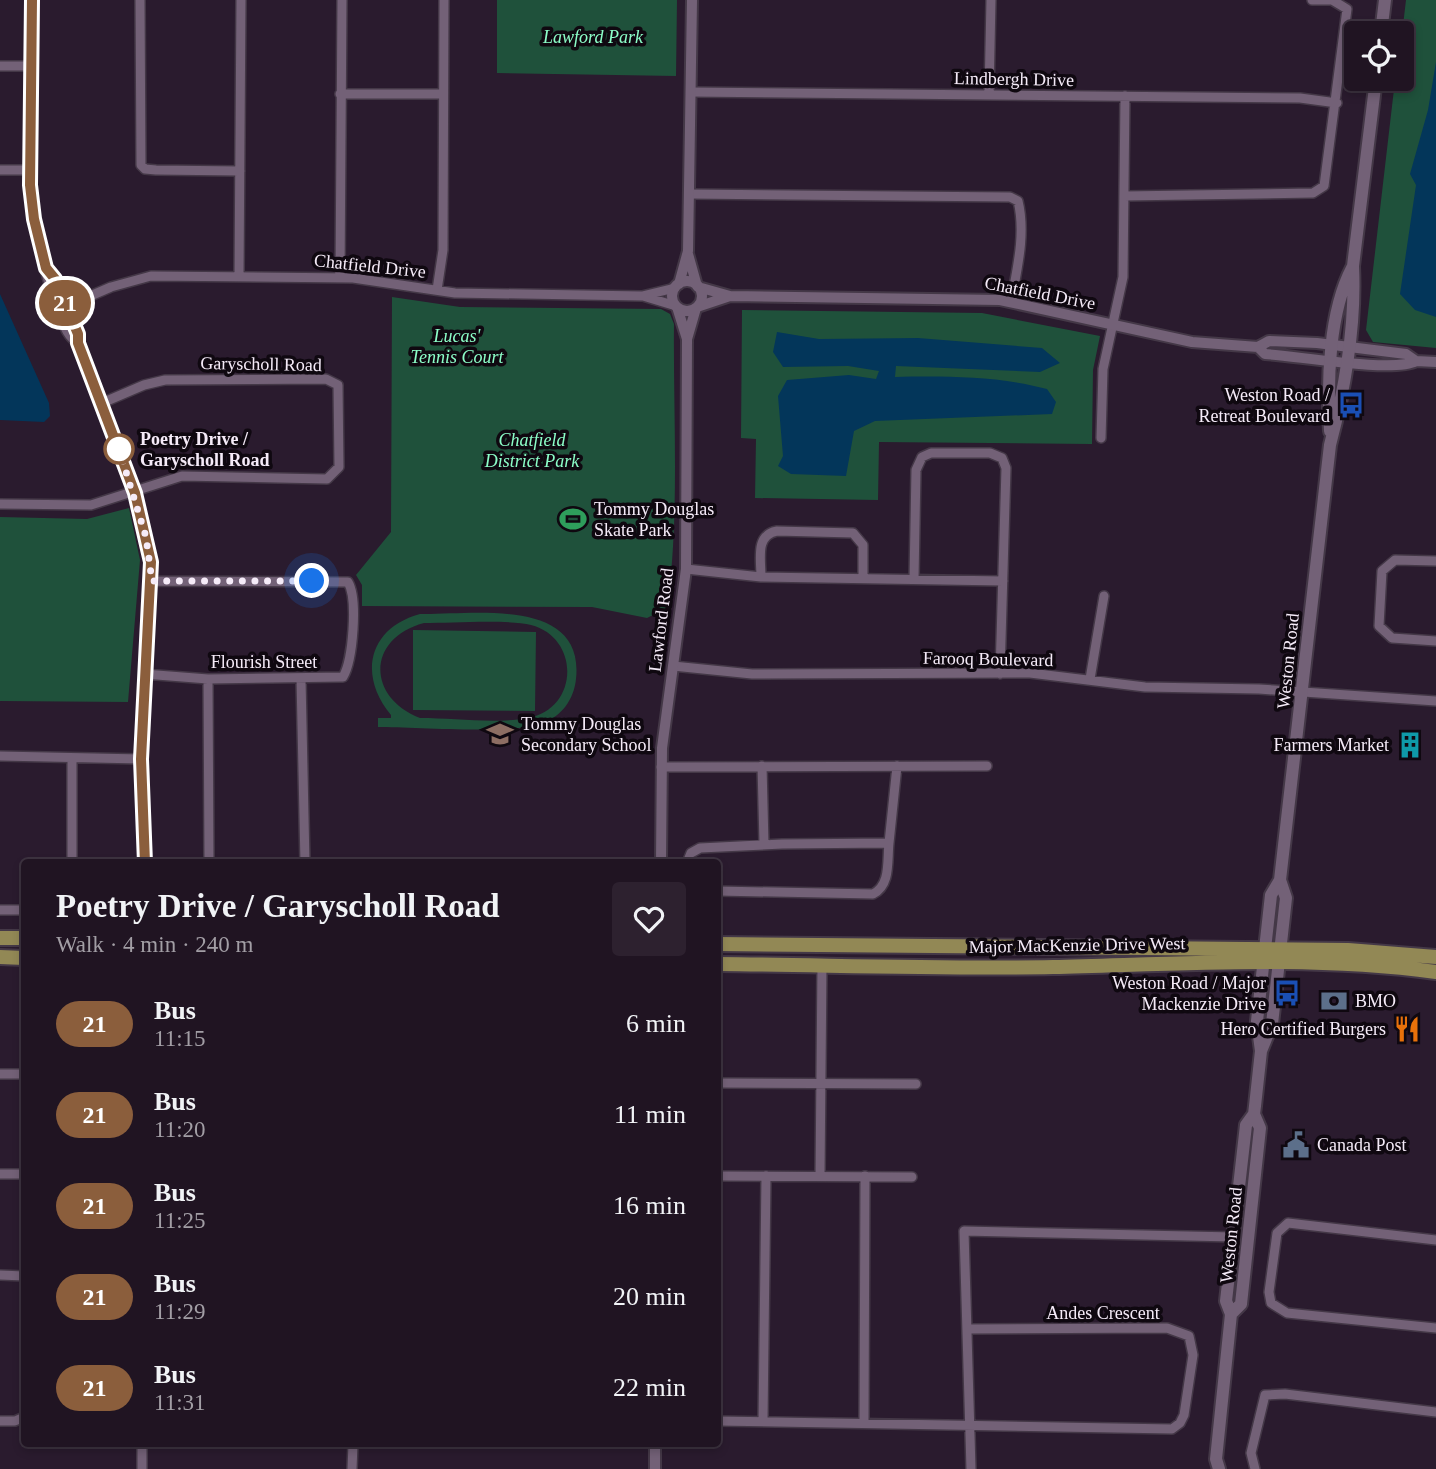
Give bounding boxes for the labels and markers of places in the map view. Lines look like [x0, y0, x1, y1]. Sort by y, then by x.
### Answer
place label: Weston Road / Retreat Boulevard [1199, 385, 1330, 426]
bus stop icon: Weston Road / Retreat Boulevard [1336, 390, 1366, 420]
place label: Poetry Drive / Garyscholl Road [140, 429, 270, 470]
marker: Poetry Drive / Garyscholl Road [104, 434, 134, 464]
place label: Tommy Douglas Skate Park [594, 499, 714, 540]
sports icon: Tommy Douglas Skate Park [558, 504, 588, 534]
place label: Tommy Douglas Secondary School [521, 714, 651, 755]
school or university icon: Tommy Douglas Secondary School [485, 719, 515, 749]
building icon: Farmers Market [1395, 730, 1425, 760]
place label: Farmers Market [1274, 735, 1389, 755]
place label: Weston Road / Major Mackenzie Drive [1112, 973, 1266, 1014]
bus stop icon: Weston Road / Major Mackenzie Drive [1272, 978, 1302, 1008]
bank icon: BMO [1319, 986, 1349, 1016]
place label: BMO [1355, 991, 1396, 1011]
restaurant icon: Hero Certified Burgers [1392, 1014, 1422, 1044]
place label: Hero Certified Burgers [1220, 1019, 1386, 1039]
public building icon: Canada Post [1281, 1130, 1311, 1160]
place label: Canada Post [1317, 1135, 1407, 1155]

